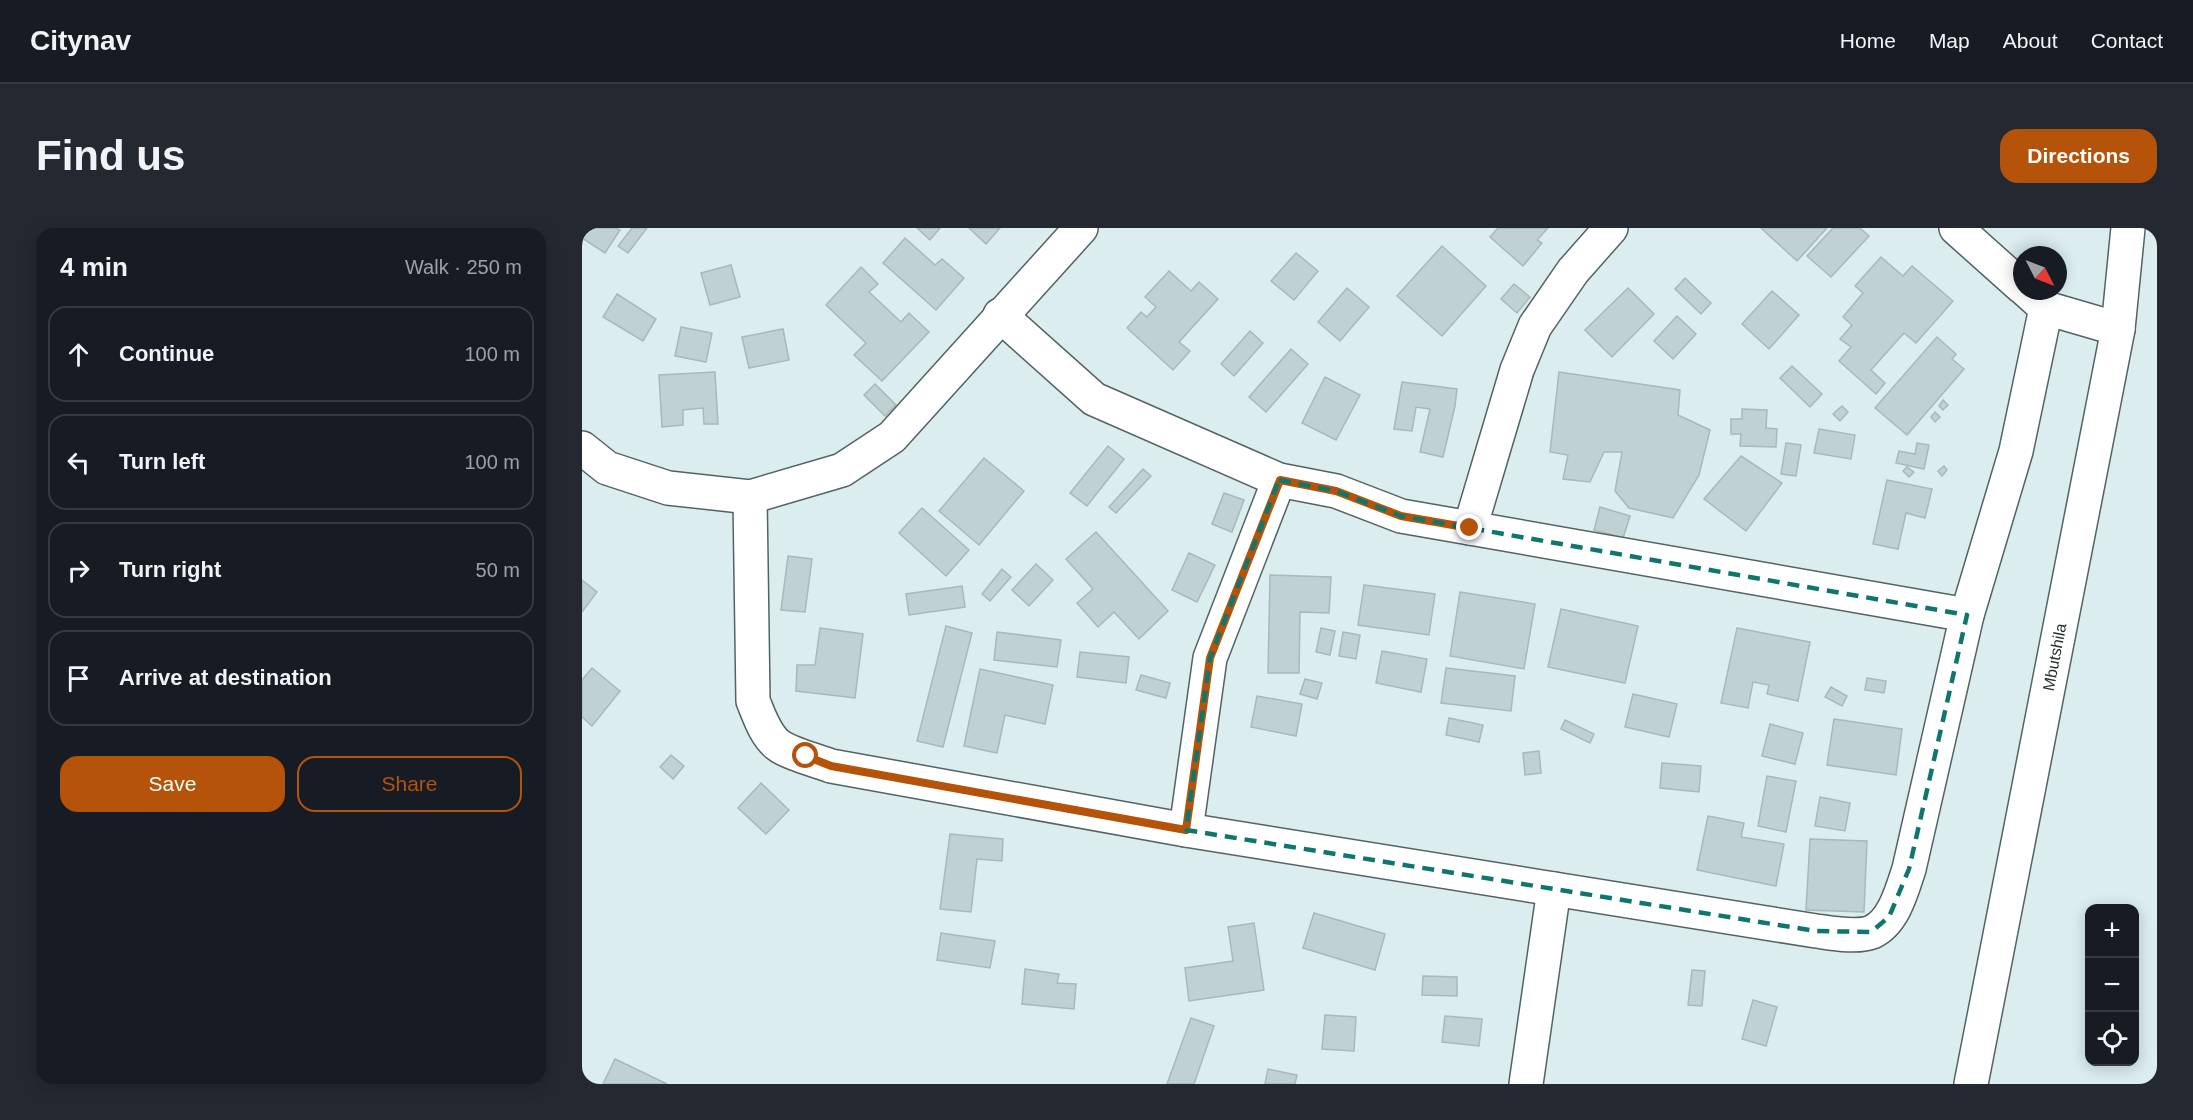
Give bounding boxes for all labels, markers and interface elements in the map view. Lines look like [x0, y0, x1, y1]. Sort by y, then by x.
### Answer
text: Citynav [30, 25, 131, 56]
text: Home [1840, 29, 1896, 52]
text: Map [1929, 29, 1970, 52]
text: About [2003, 29, 2058, 52]
text: Contact [2091, 29, 2163, 52]
button: Directions [2000, 129, 2157, 183]
text: Find us [36, 132, 185, 179]
north arrow [2013, 246, 2067, 300]
text: 4 min [60, 252, 128, 282]
text: Walk · 250 m [405, 256, 522, 278]
icon: ahead [62, 338, 95, 371]
text: Continue [119, 341, 214, 366]
text: 100 m [464, 343, 520, 365]
icon: left [62, 446, 95, 479]
text: Turn left [119, 449, 205, 474]
text: 100 m [464, 451, 520, 473]
route end [1456, 514, 1482, 540]
icon: right [62, 554, 95, 587]
text: Turn right [119, 557, 221, 582]
text: 50 m [476, 559, 520, 581]
street label: Mbutshila [2040, 622, 2070, 692]
icon: arrive [62, 662, 95, 695]
text: Arrive at destination [119, 665, 332, 690]
route start [792, 742, 818, 768]
button: Save [60, 756, 285, 812]
button: Share [297, 756, 522, 812]
map controls [2085, 904, 2139, 1066]
button: + [2085, 904, 2139, 958]
button: − [2085, 958, 2139, 1012]
button: locate [2085, 1012, 2139, 1066]

